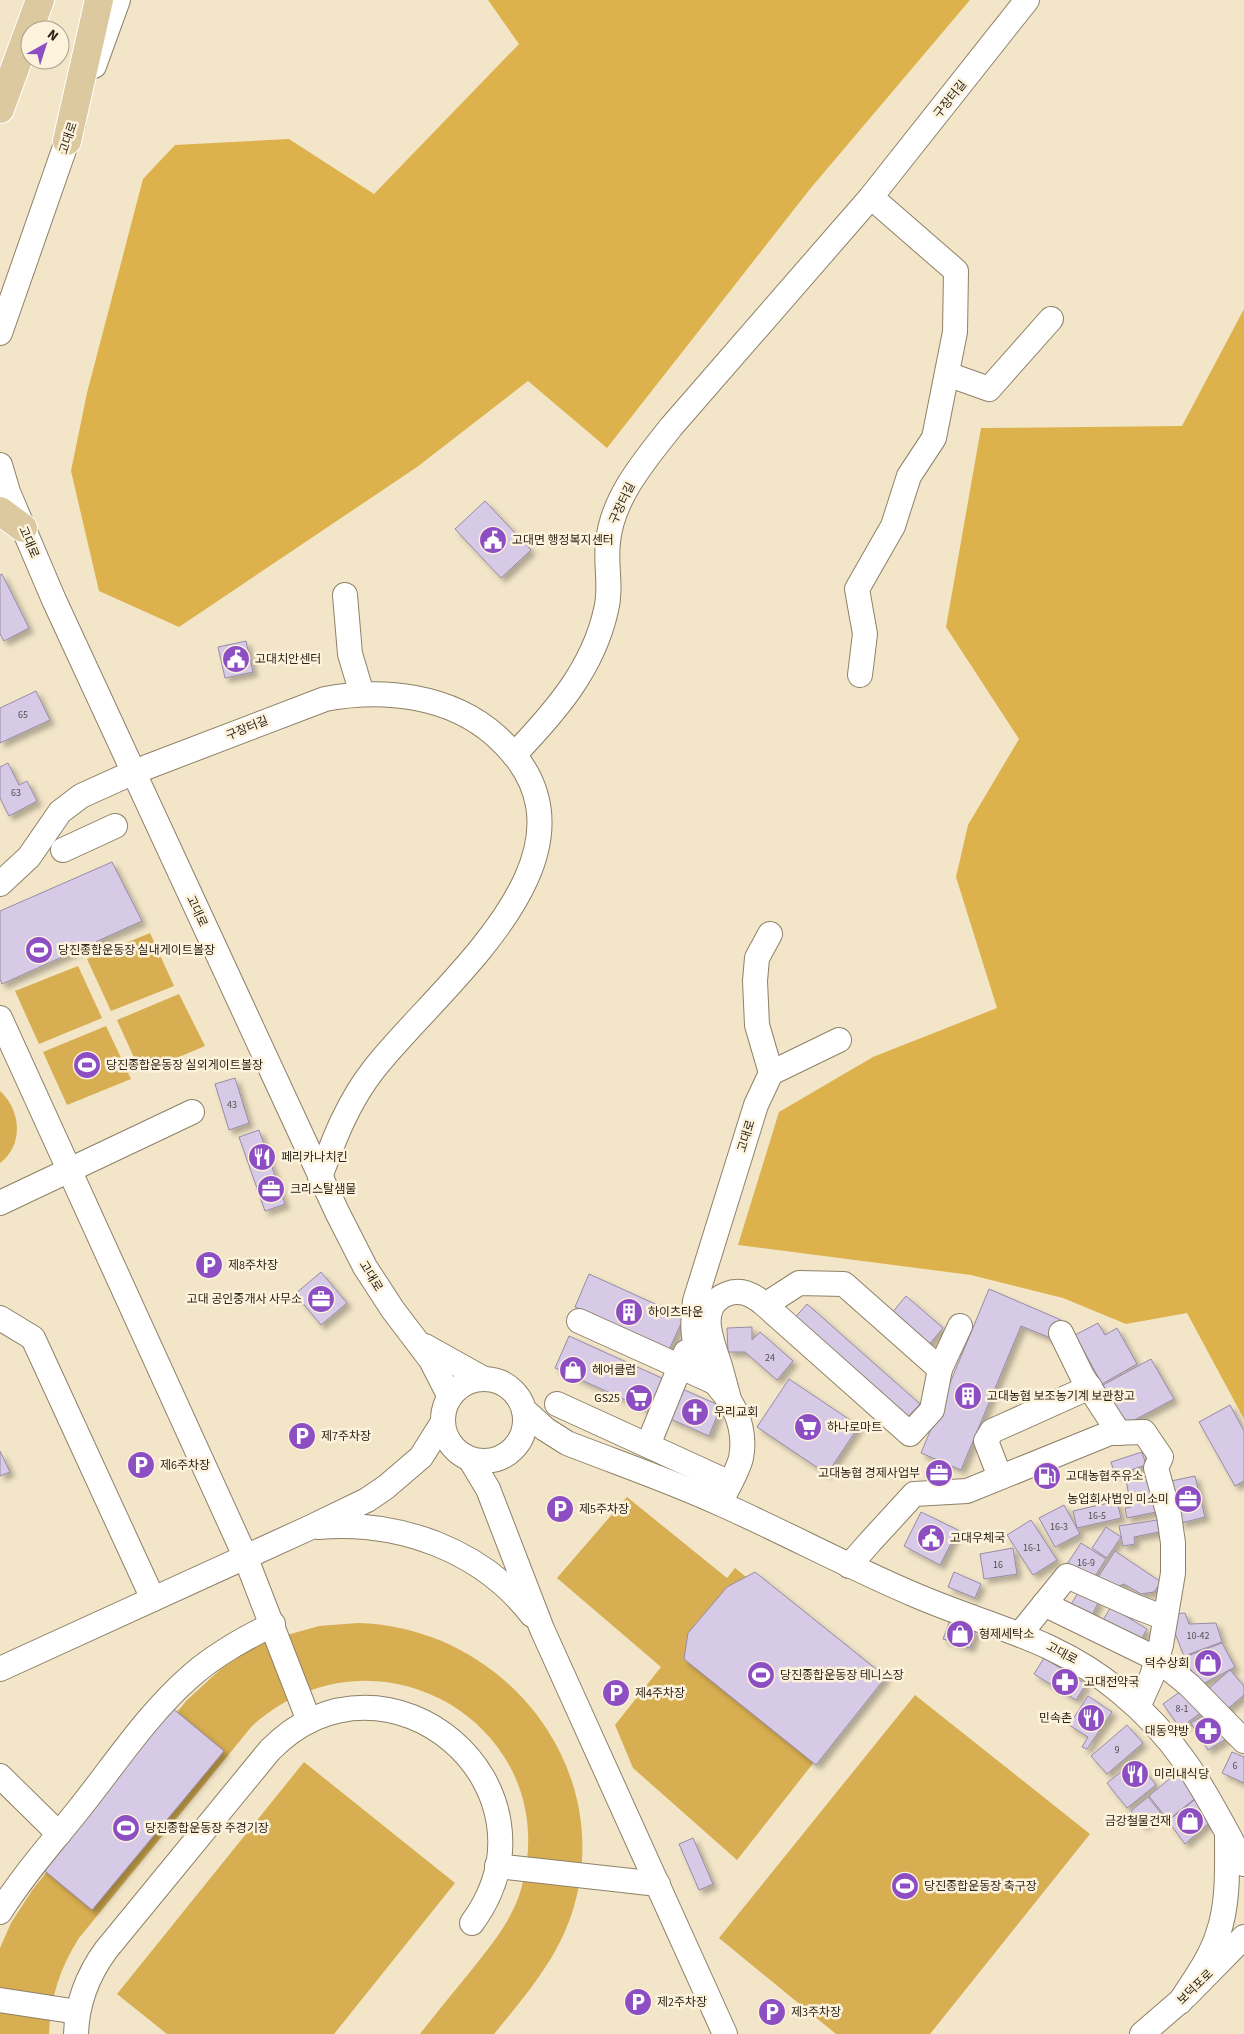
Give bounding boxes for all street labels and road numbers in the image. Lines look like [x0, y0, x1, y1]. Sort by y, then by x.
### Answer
street label: 구장터길 [930, 77, 971, 122]
street label: 고대로 [55, 120, 82, 157]
street label: 구장터길 [605, 480, 639, 527]
street label: 고대로 [14, 524, 43, 561]
street label: 구장터길 [224, 712, 271, 745]
street label: 고대로 [182, 893, 211, 930]
street label: 고대로 [734, 1118, 759, 1154]
street label: 고대로 [355, 1258, 386, 1295]
street label: 고대로 [1043, 1638, 1080, 1669]
street label: 보덕포로 [1174, 1966, 1217, 2009]

